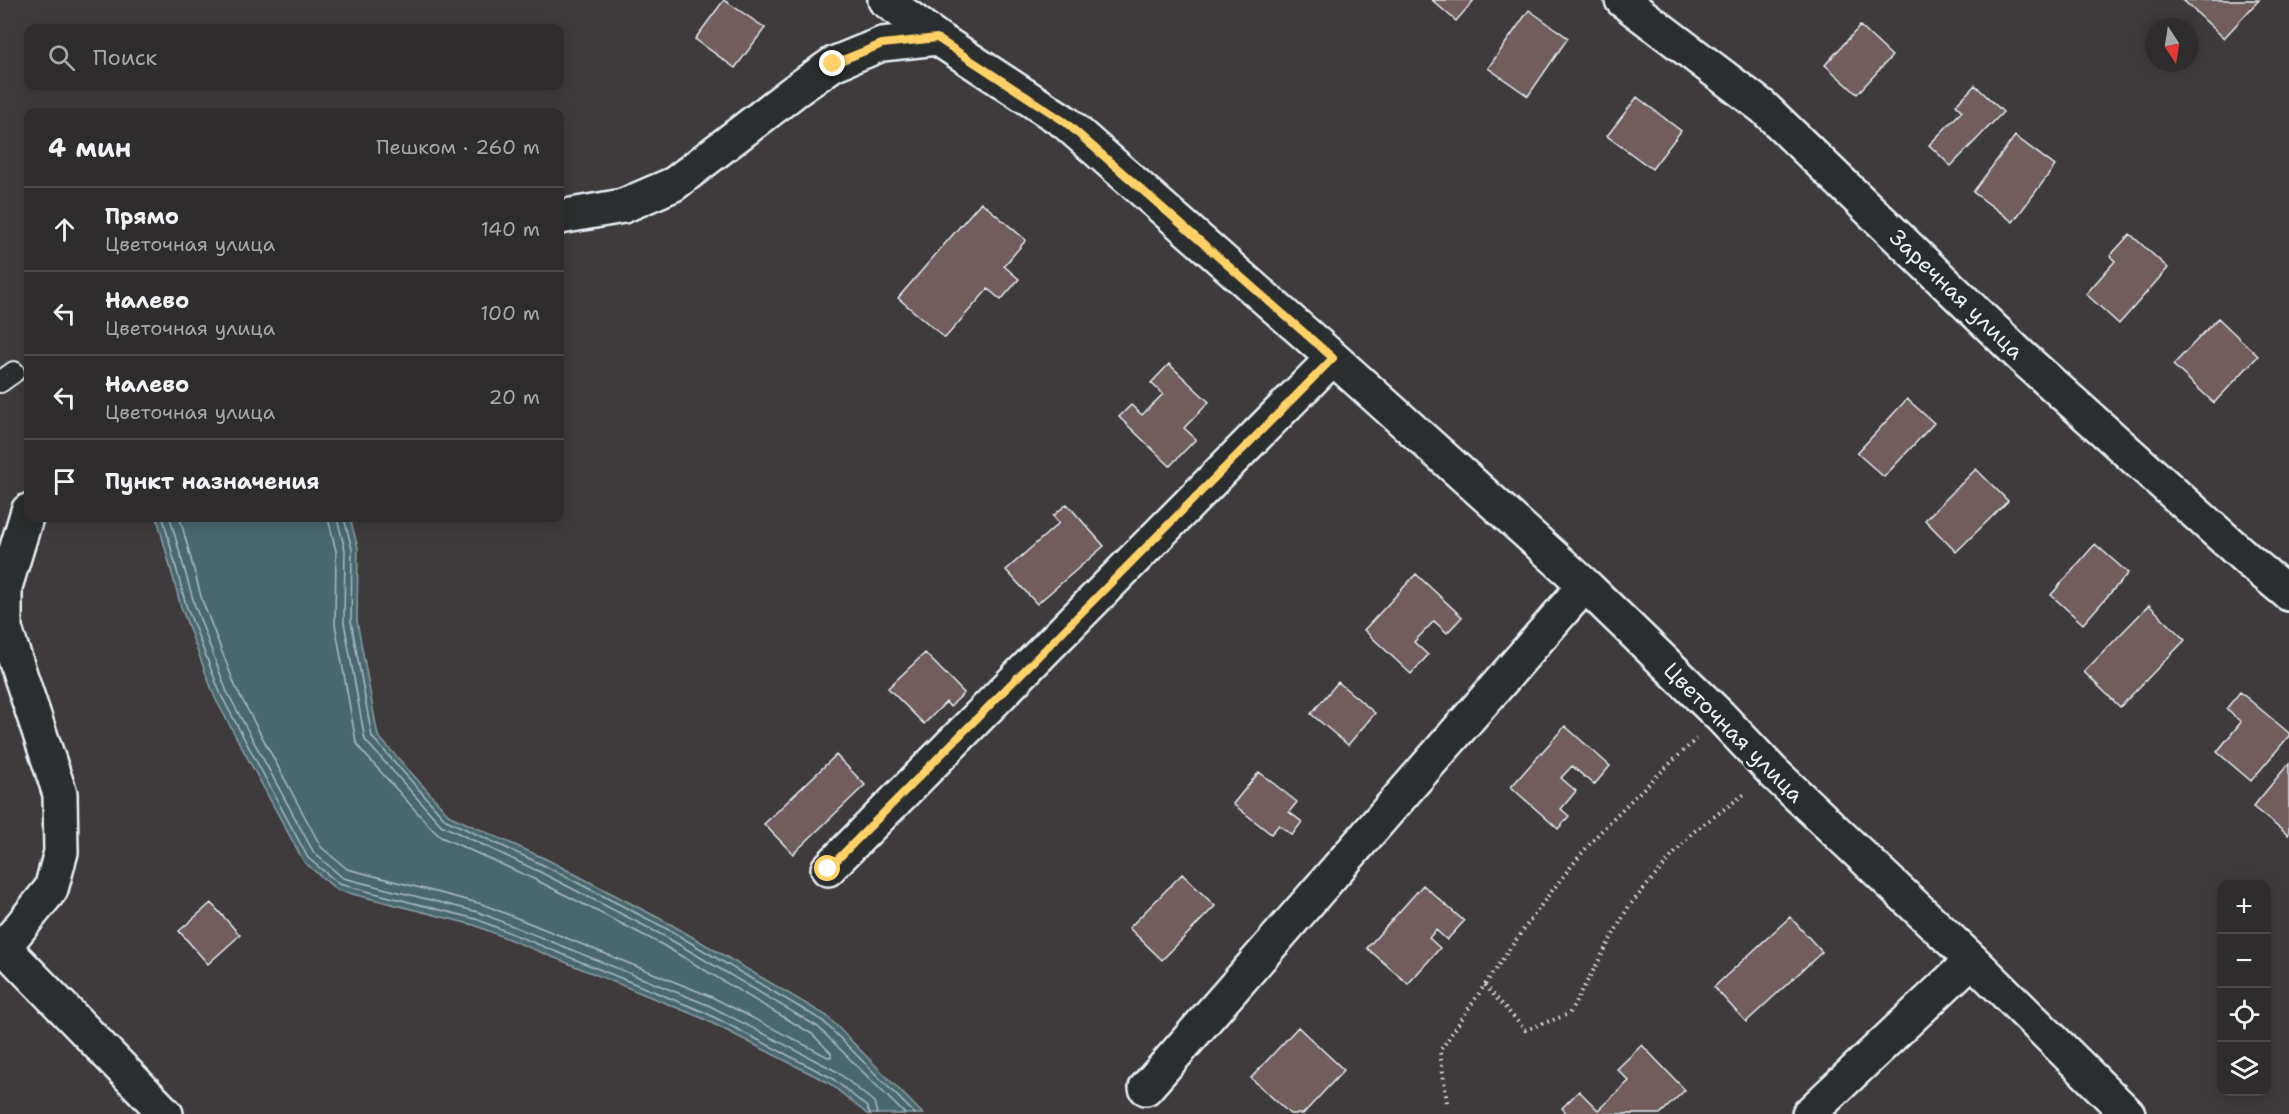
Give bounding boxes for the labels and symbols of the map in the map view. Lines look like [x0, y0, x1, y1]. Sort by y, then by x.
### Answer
north arrow [2145, 18, 2199, 72]
route end [819, 50, 845, 76]
street label: Заречная улица [1883, 223, 2030, 366]
street label: Цветочная улица [1657, 656, 1810, 809]
route start [814, 855, 840, 881]

